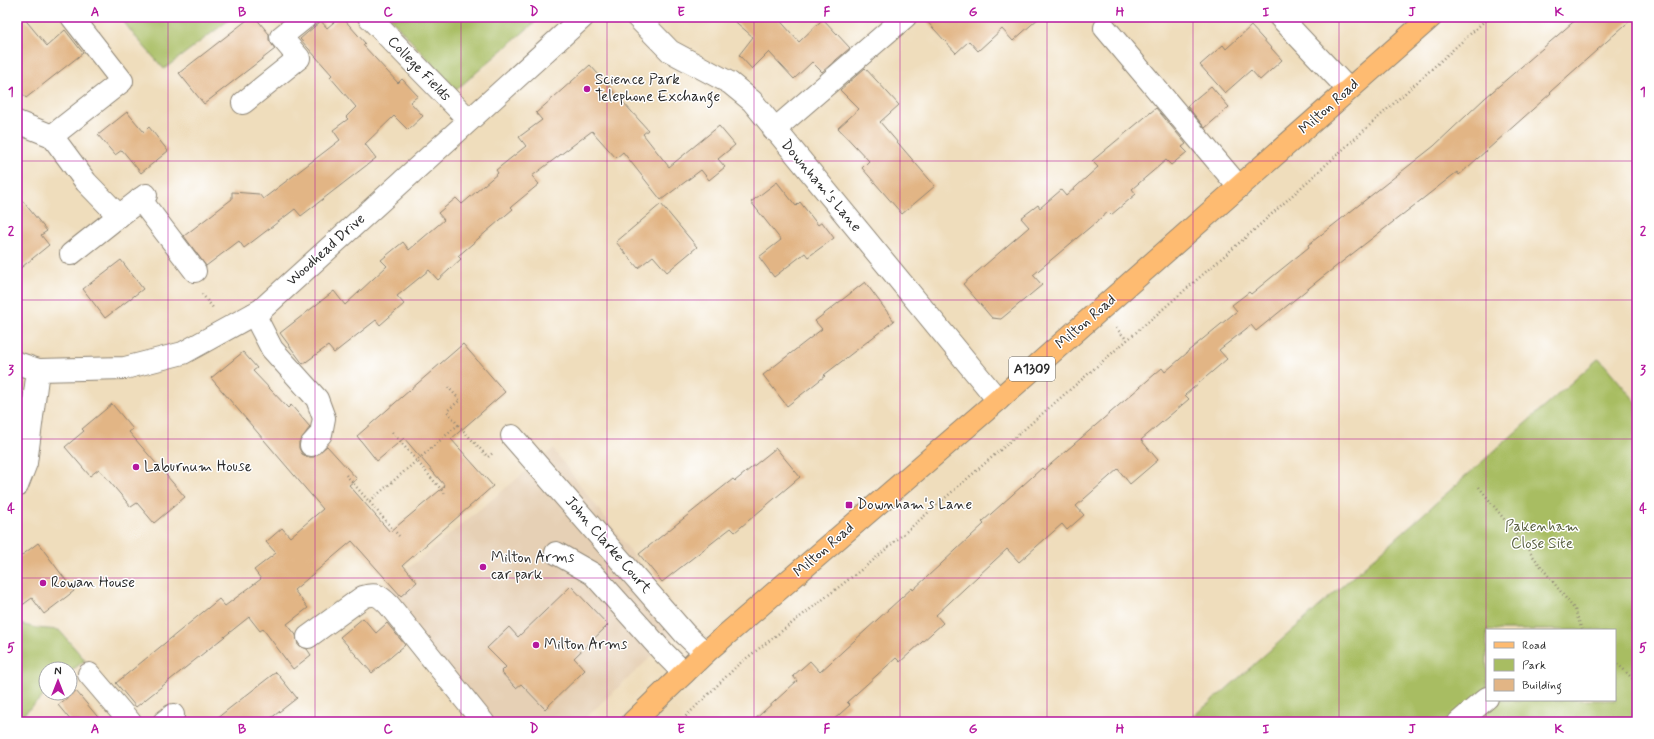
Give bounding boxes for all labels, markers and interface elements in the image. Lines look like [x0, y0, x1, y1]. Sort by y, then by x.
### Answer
text: A [91, 4, 99, 21]
text: B [238, 4, 247, 21]
text: C [383, 4, 393, 21]
text: D [530, 4, 539, 21]
text: E [677, 4, 685, 21]
text: F [824, 4, 831, 21]
text: G [969, 4, 978, 21]
text: H [1116, 4, 1125, 21]
text: I [1263, 4, 1270, 21]
text: J [1408, 4, 1416, 21]
text: K [1554, 4, 1564, 21]
street label: College Fields [383, 32, 455, 106]
place label: Science Park Telephone Exchange [595, 70, 721, 108]
street label: Milton Road [1295, 75, 1363, 139]
text: 1 [8, 84, 14, 101]
marker: Science Park Telephone Exchange [582, 84, 592, 94]
text: 1 [1640, 84, 1646, 101]
street label: Downham's Lane [776, 135, 866, 237]
street label: Woodhead Drive [282, 209, 370, 291]
text: 2 [8, 223, 15, 240]
text: 2 [1640, 223, 1647, 240]
street label: Milton Road [1051, 290, 1121, 354]
road number: A1309 [1009, 357, 1055, 381]
text: 3 [8, 362, 14, 379]
text: 3 [1640, 362, 1646, 379]
place label: Laburnum House [144, 457, 252, 477]
marker: Laburnum House [131, 462, 141, 472]
street label: John Clarke Court [560, 492, 656, 598]
place label: Downham's Lane [857, 495, 973, 515]
marker: Downham's Lane [844, 500, 854, 510]
text: 4 [7, 501, 15, 518]
text: 4 [1639, 501, 1647, 518]
park label: Pakenham Close Site [1505, 517, 1579, 554]
street label: Milton Road [789, 518, 859, 582]
place label: Milton Arms car park [491, 548, 575, 585]
marker: Milton Arms car park [478, 562, 488, 572]
place label: Rowan House [51, 573, 135, 593]
marker: Rowan House [38, 578, 48, 588]
legend [1486, 629, 1616, 701]
place label: Milton Arms [544, 635, 628, 655]
text: Road [1522, 638, 1546, 654]
text: 5 [7, 640, 15, 657]
marker: Milton Arms [531, 640, 541, 650]
text: 5 [1639, 640, 1647, 657]
text: Park [1522, 658, 1546, 674]
north arrow [38, 661, 78, 701]
text: N [54, 665, 62, 679]
text: Building [1522, 678, 1562, 695]
text: A [91, 721, 99, 738]
text: B [238, 721, 247, 738]
text: C [383, 721, 393, 738]
text: D [530, 721, 539, 738]
text: E [677, 721, 685, 738]
text: F [824, 721, 831, 738]
text: G [969, 721, 978, 738]
text: H [1116, 721, 1125, 738]
text: I [1263, 721, 1270, 738]
text: J [1408, 721, 1416, 738]
text: K [1554, 721, 1564, 738]

